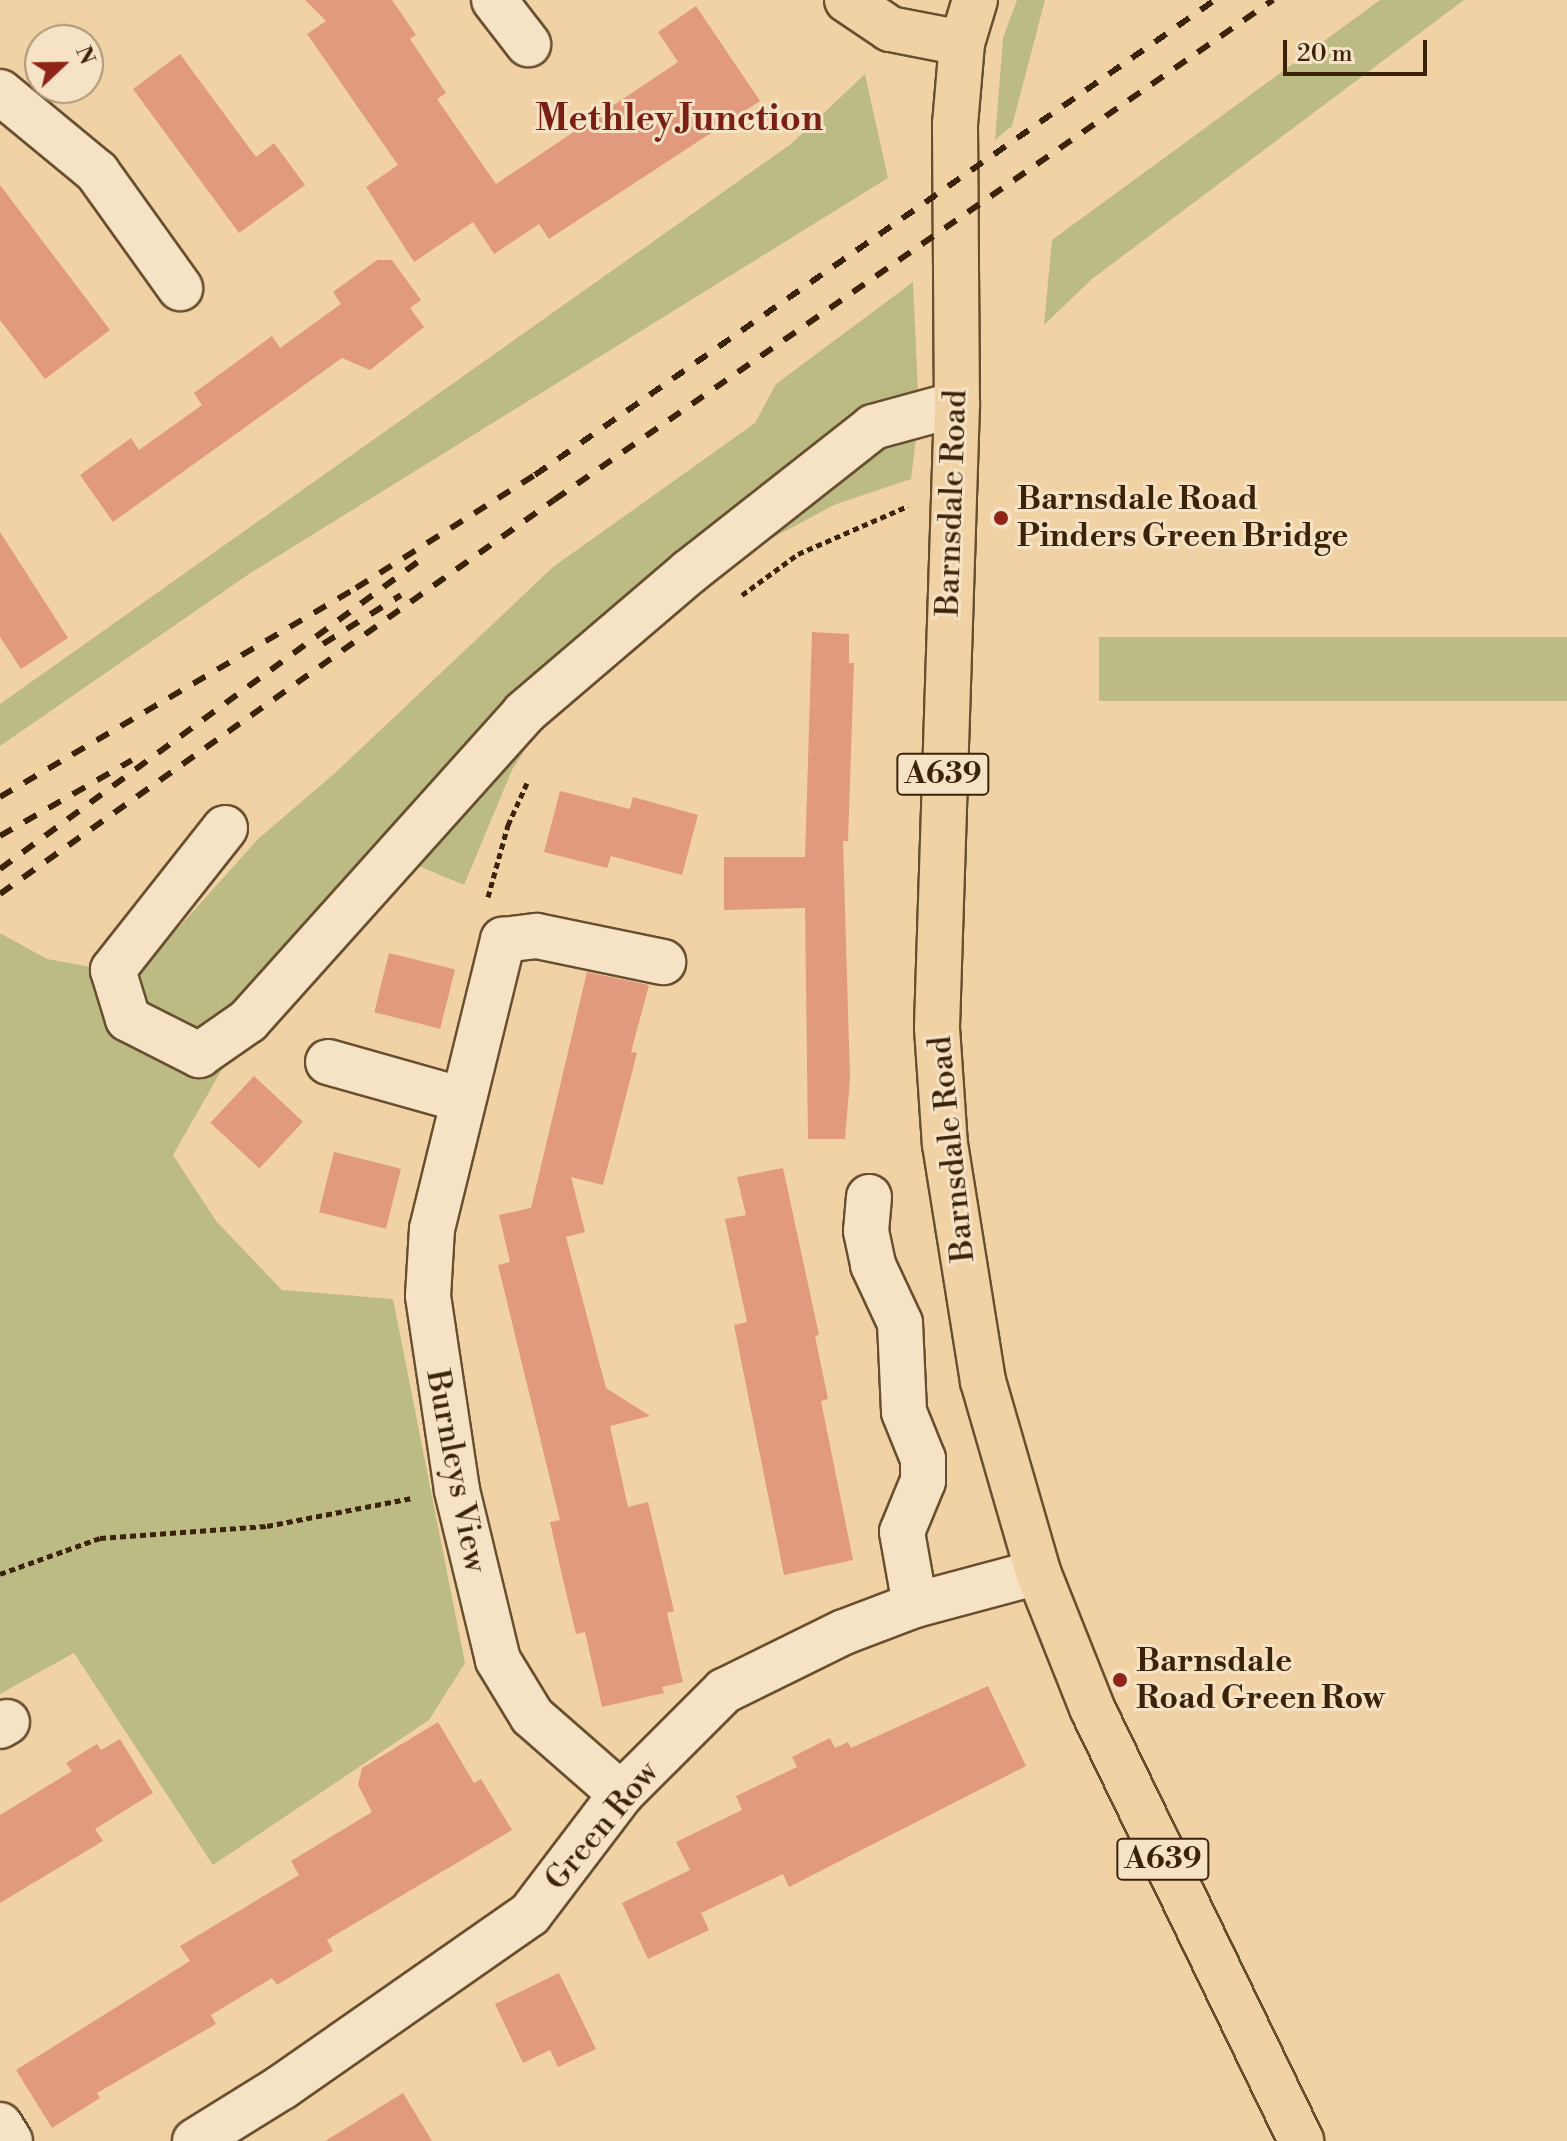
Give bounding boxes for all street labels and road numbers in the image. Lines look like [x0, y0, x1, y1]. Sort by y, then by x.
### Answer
street label: Barnsdale Road [929, 389, 975, 617]
road number: A639 [895, 748, 991, 800]
street label: Barnsdale Road [921, 1034, 983, 1264]
street label: Burnleys View [418, 1366, 494, 1576]
street label: Green Row [537, 1754, 667, 1898]
road number: A639 [1115, 1833, 1211, 1885]

